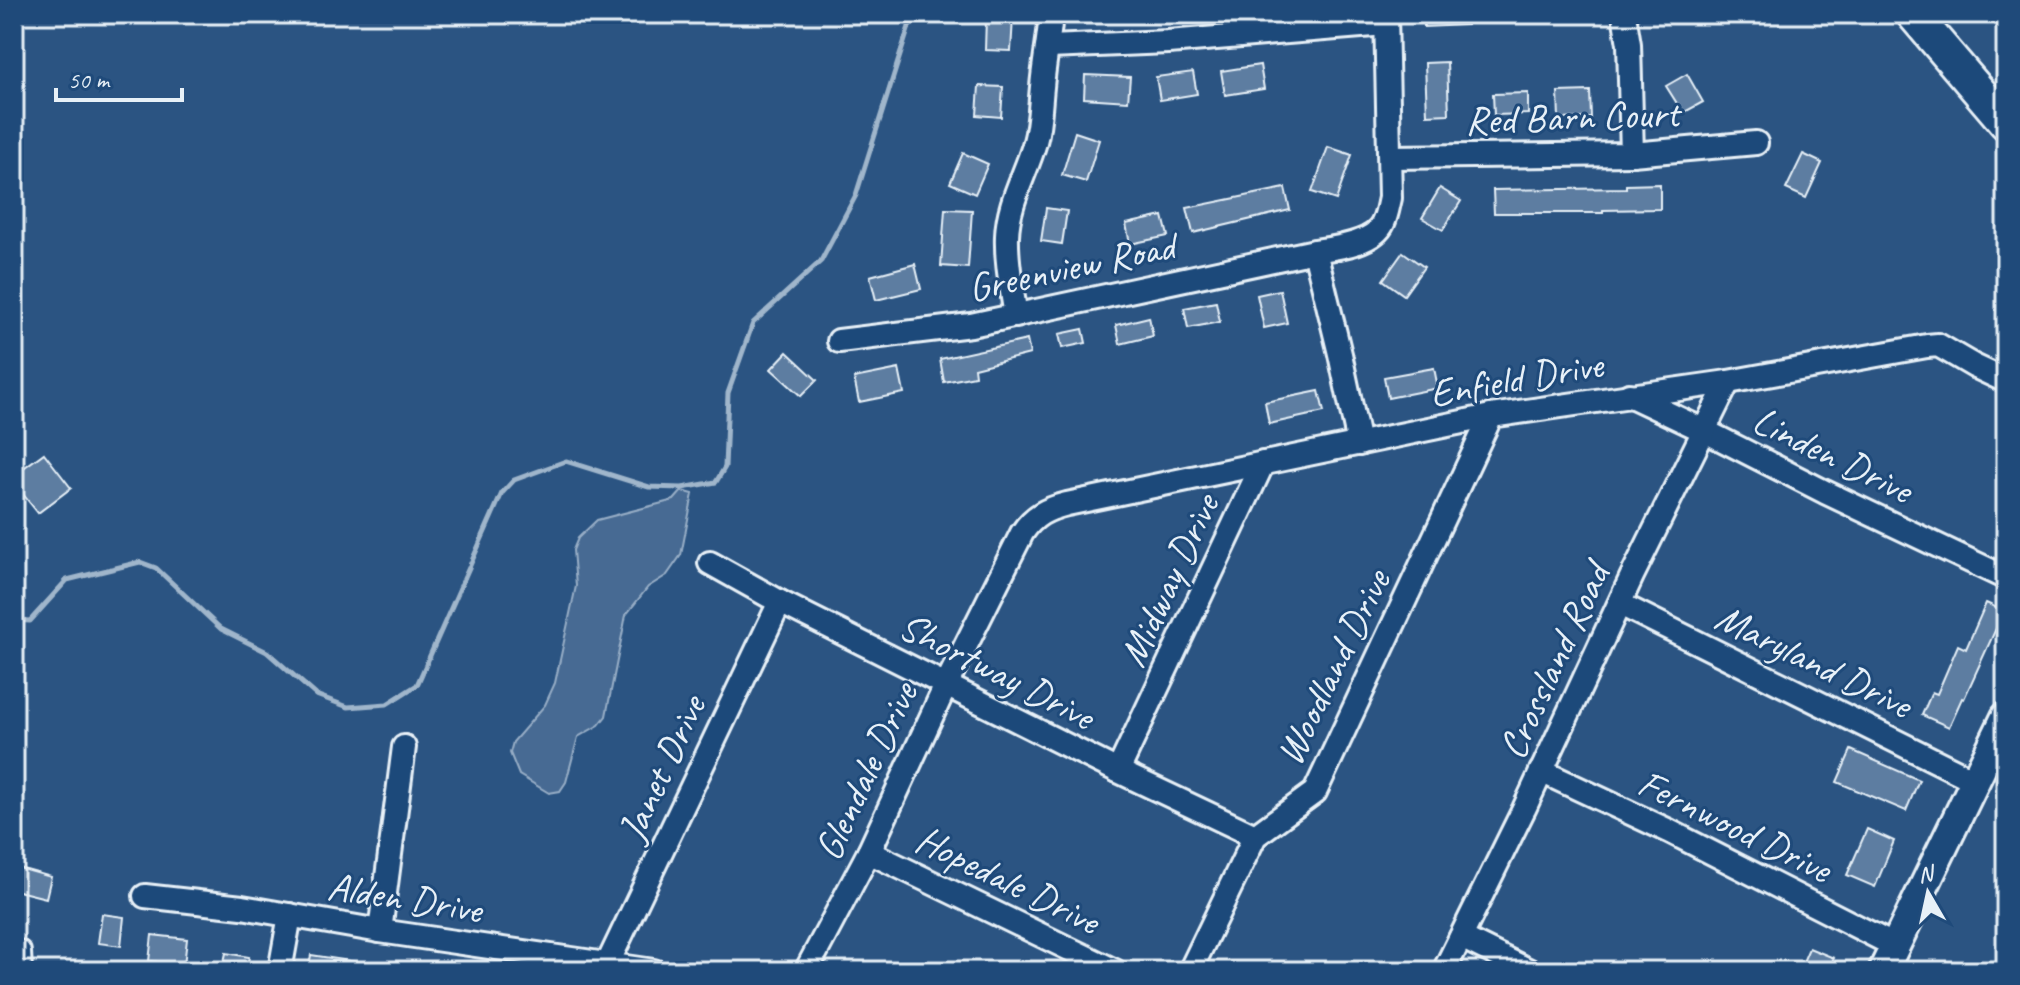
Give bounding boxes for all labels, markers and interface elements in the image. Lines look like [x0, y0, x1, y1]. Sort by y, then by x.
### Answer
scale bar [56, 52, 182, 102]
text: 50 m [68, 65, 111, 95]
street label: Red Barn Court [1464, 88, 1684, 146]
street label: Greenview Road [964, 219, 1185, 313]
street label: Enfield Drive [1426, 339, 1609, 419]
street label: Linden Drive [1745, 395, 1923, 516]
street label: Midway Drive [1107, 484, 1232, 674]
street label: Crossland Road [1487, 550, 1623, 767]
street label: Woodland Drive [1264, 559, 1403, 773]
street label: Maryland Drive [1707, 592, 1922, 731]
street label: Shortway Drive [891, 601, 1105, 743]
street label: Glendale Drive [803, 672, 930, 868]
street label: Janet Drive [606, 685, 718, 851]
street label: Fernwood Drive [1630, 758, 1842, 895]
street label: Hopedale Drive [908, 814, 1110, 947]
north arrow [1888, 853, 1968, 933]
text: N [1916, 859, 1937, 889]
street label: Alden Drive [324, 861, 488, 935]

